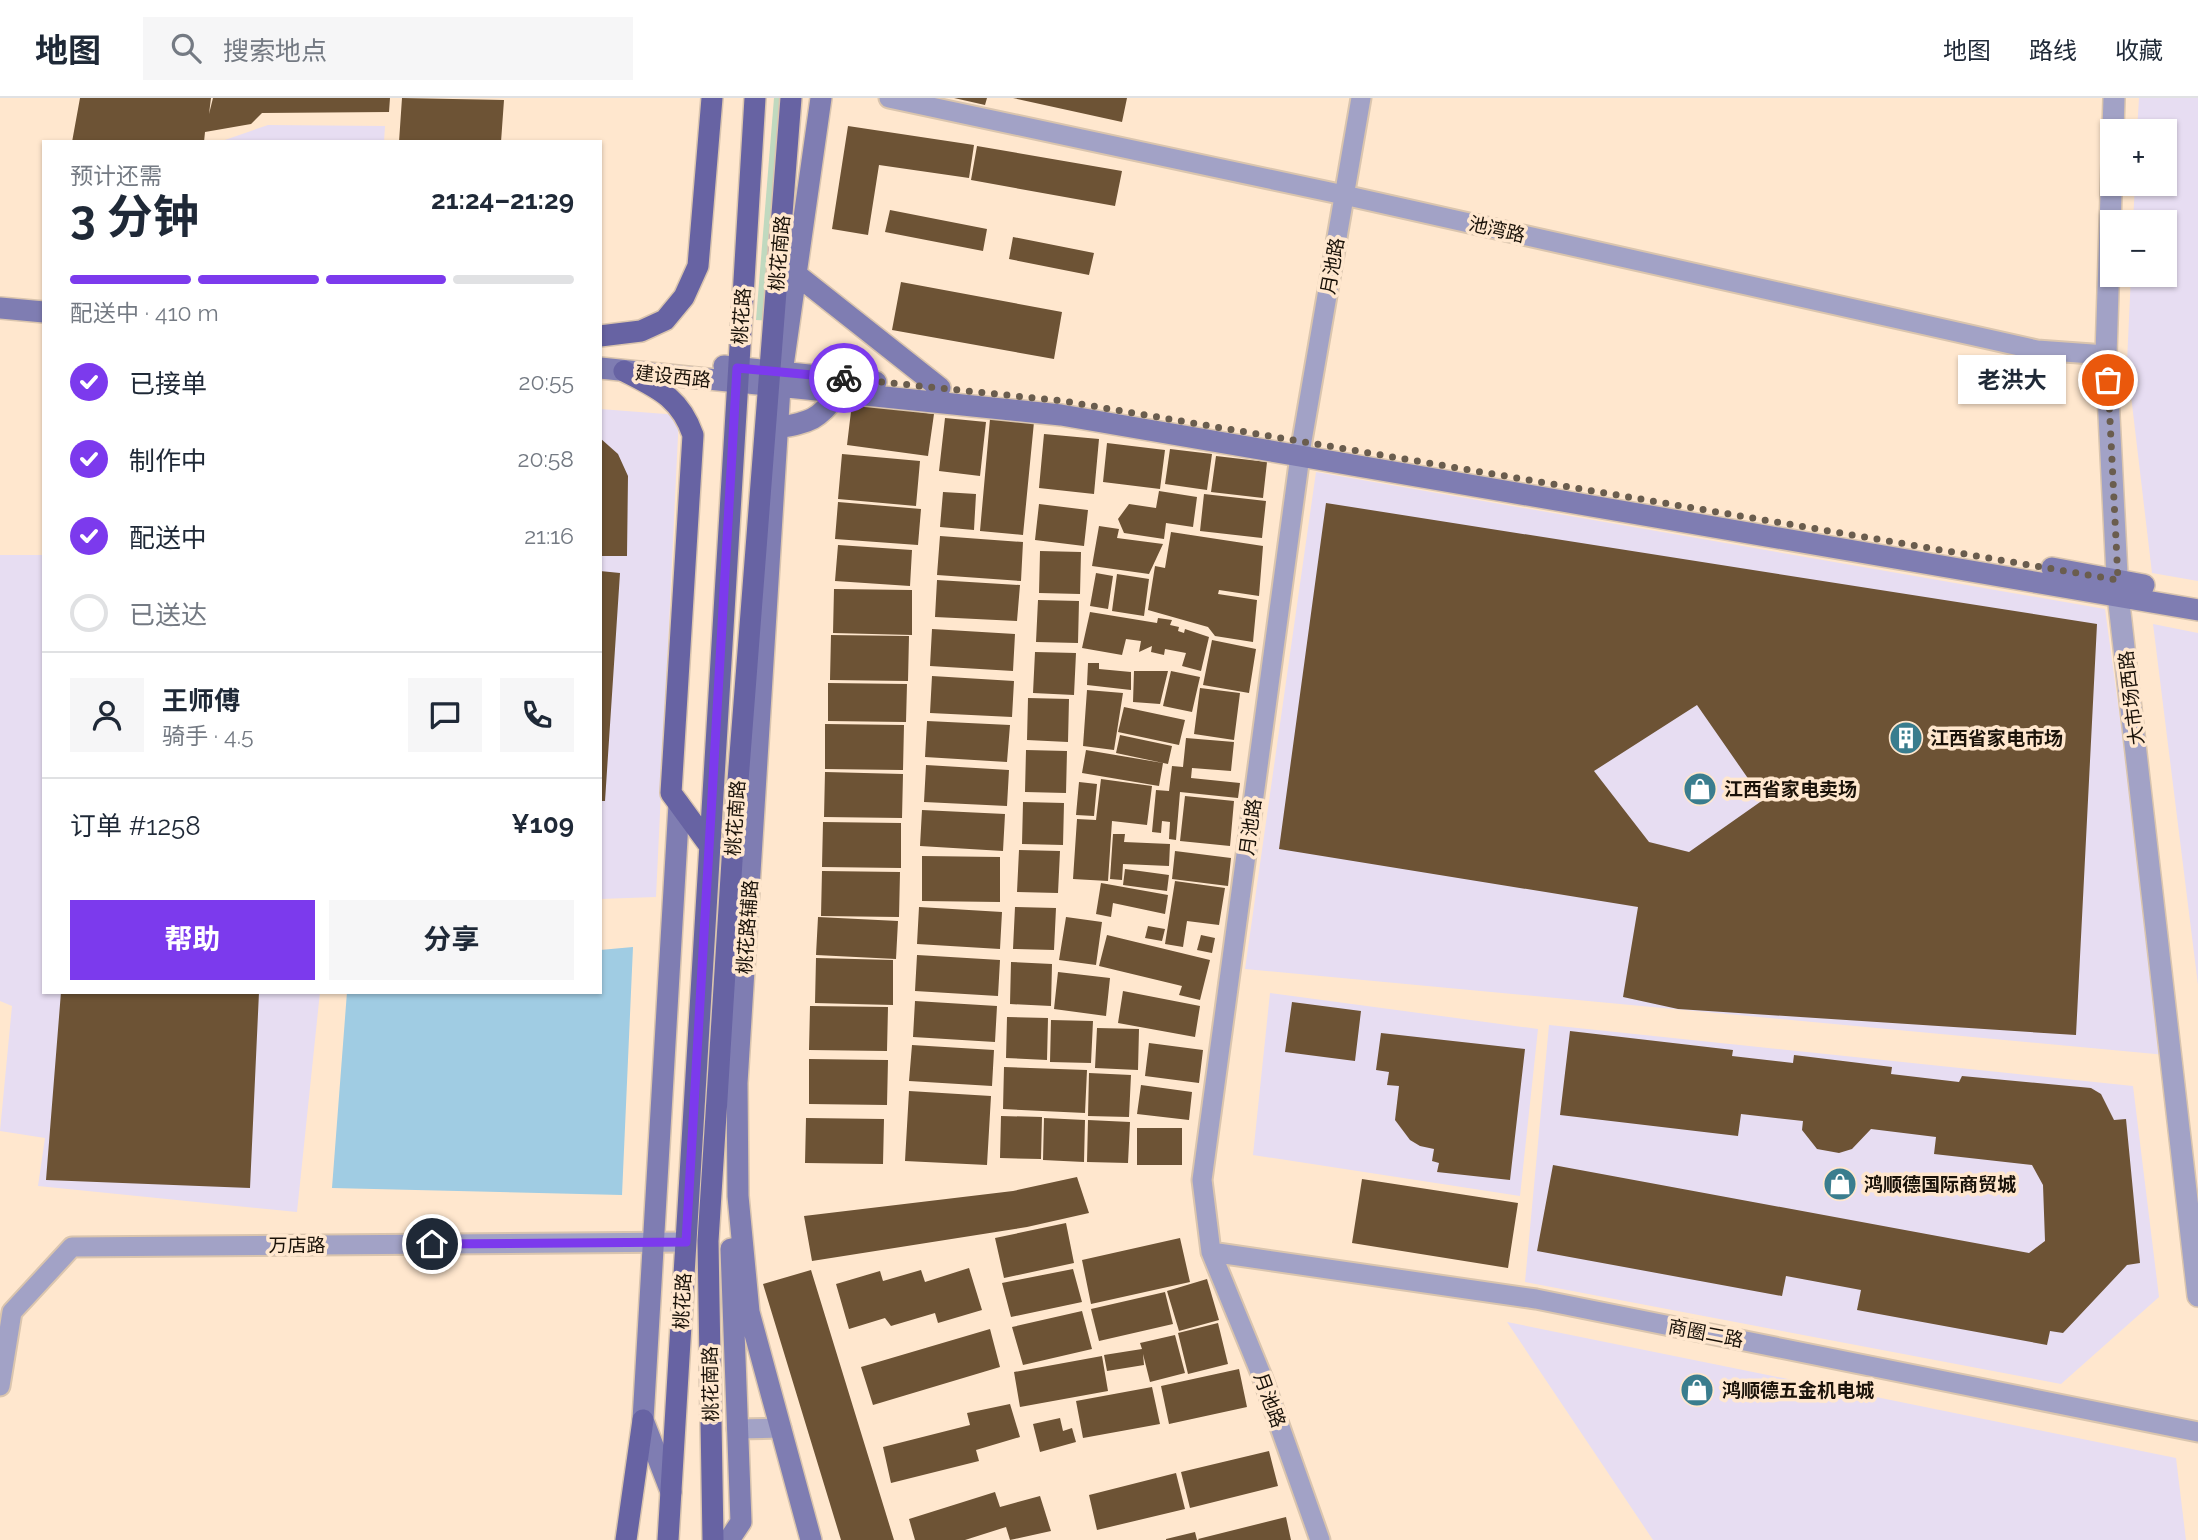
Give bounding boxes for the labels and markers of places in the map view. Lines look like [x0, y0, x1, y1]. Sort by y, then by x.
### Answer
pin [2078, 350, 2138, 410]
callout: 老洪大 [1958, 356, 2066, 404]
building icon: 江西省家电市场 [1887, 719, 1925, 757]
place label: 江西省家电市场 [1930, 727, 2063, 749]
shop icon: 江西省家电卖场 [1681, 770, 1719, 808]
place label: 江西省家电卖场 [1724, 778, 1857, 800]
shop icon: 鸿顺德国际商贸城 [1821, 1165, 1859, 1203]
place label: 鸿顺德国际商贸城 [1864, 1173, 2016, 1195]
pin [402, 1214, 462, 1274]
shop icon: 鸿顺德五金机电城 [1678, 1371, 1716, 1409]
place label: 鸿顺德五金机电城 [1722, 1379, 1874, 1401]

